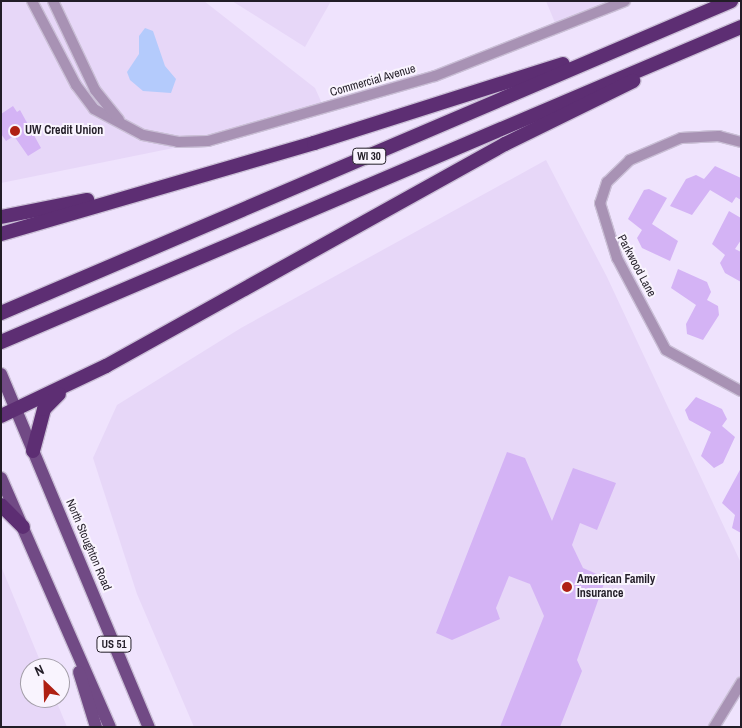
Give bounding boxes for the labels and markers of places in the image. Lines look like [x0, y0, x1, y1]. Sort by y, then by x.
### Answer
place label: UW Credit Union [25, 124, 103, 138]
marker: UW Credit Union [9, 125, 21, 137]
place label: American Family Insurance [577, 573, 655, 601]
marker: American Family Insurance [561, 581, 573, 593]

